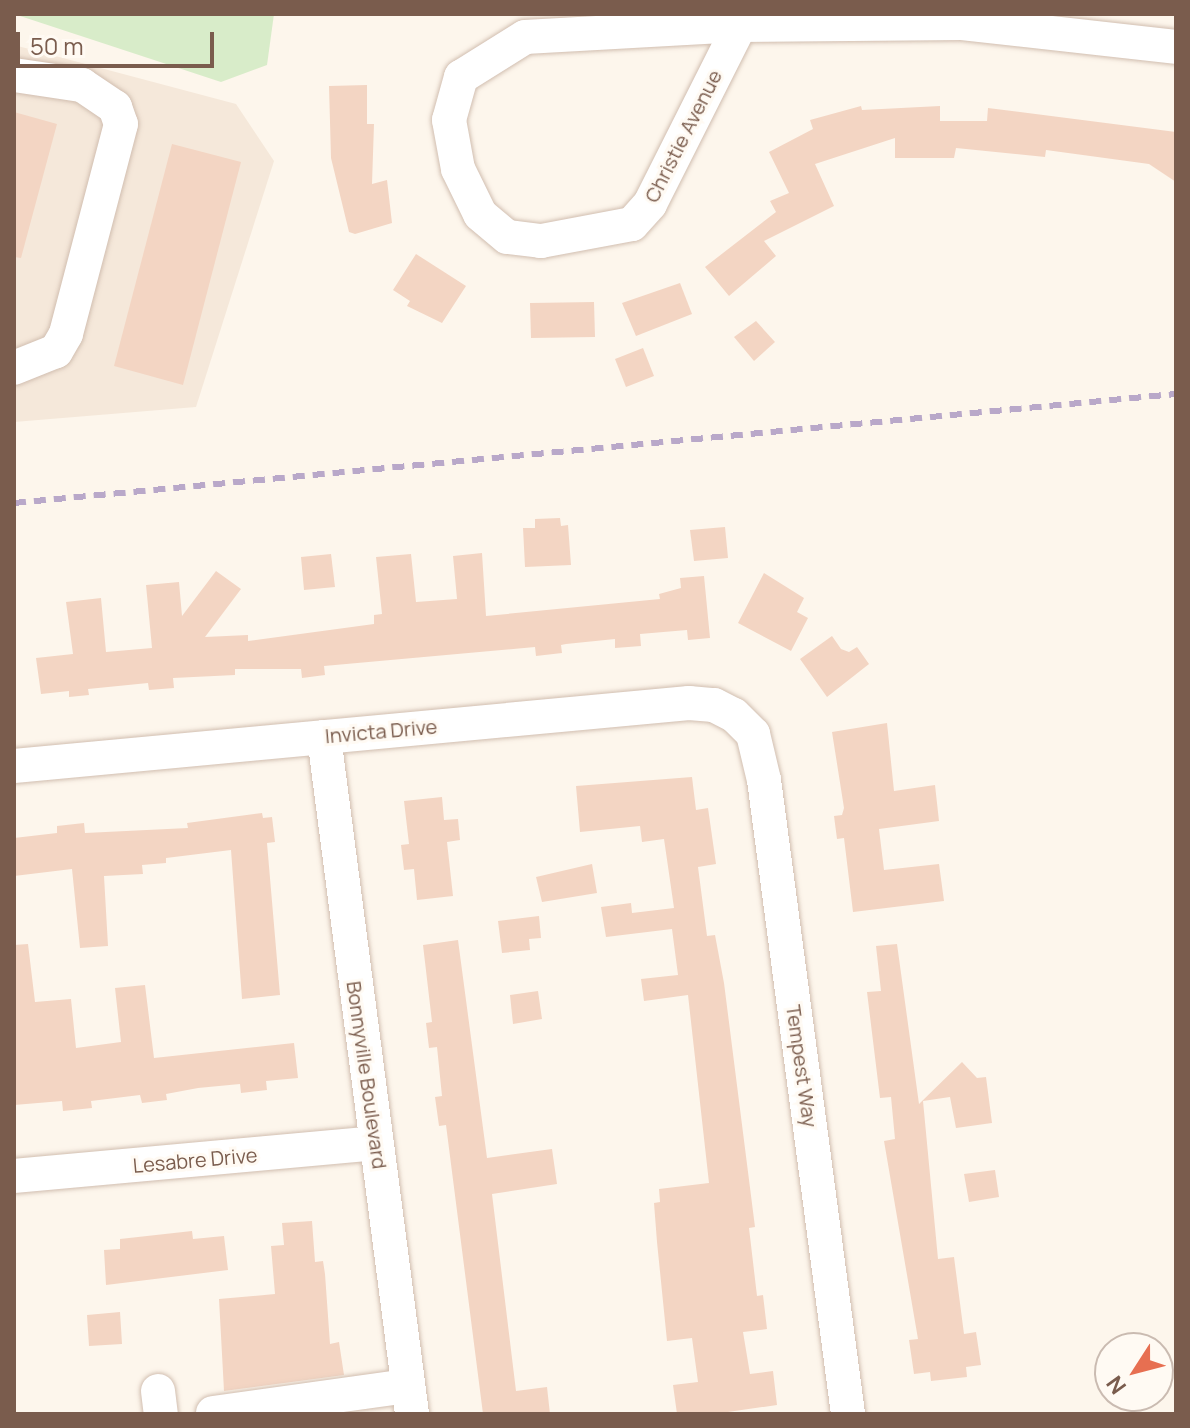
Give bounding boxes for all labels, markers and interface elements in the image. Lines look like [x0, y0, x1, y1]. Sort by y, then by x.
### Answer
scale bar [20, 16, 218, 66]
text: 50 m [30, 29, 84, 62]
street label: Christie Avenue [639, 66, 727, 206]
street label: Invicta Drive [324, 714, 438, 748]
street label: Bonnyville Boulevard [342, 980, 392, 1170]
street label: Tempest Way [782, 1003, 822, 1129]
street label: Lesabre Drive [132, 1143, 258, 1177]
north arrow [1094, 1332, 1174, 1412]
text: N [1099, 1370, 1133, 1400]

